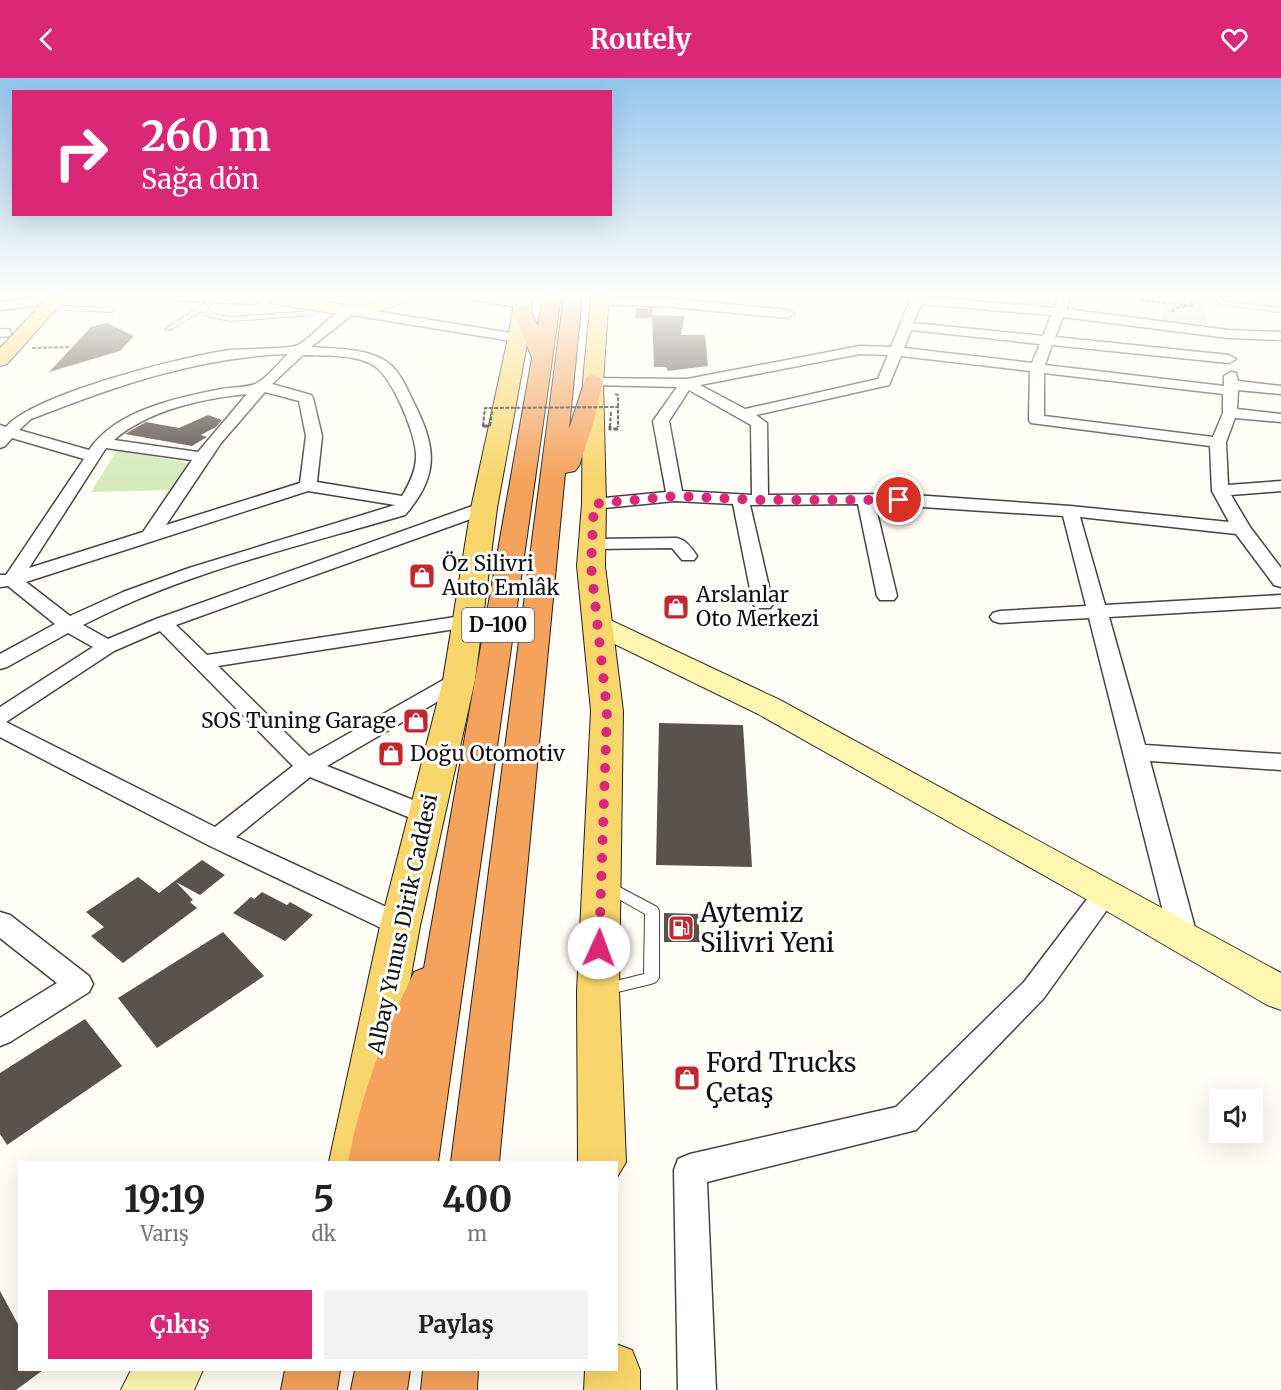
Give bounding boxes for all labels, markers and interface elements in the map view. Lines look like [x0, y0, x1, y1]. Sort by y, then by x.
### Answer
text: Routely [590, 22, 691, 56]
icon: back [30, 23, 63, 56]
icon: heart [1218, 23, 1251, 56]
text: 260 m [141, 110, 271, 162]
icon: right [42, 114, 120, 192]
text: Sağa dön [141, 162, 259, 196]
pin [873, 474, 924, 525]
icon: arrive [882, 483, 915, 516]
place label: Öz Silivri Auto Emlâk [441, 550, 560, 601]
shop icon: Öz Silivri Auto Emlâk [407, 561, 437, 591]
place label: Arslanlar Oto Merkezi [695, 581, 819, 632]
shop icon: Arslanlar Oto Merkezi [661, 592, 691, 622]
road number: D-100 [462, 608, 534, 642]
shop icon: SOS Tuning Garage [401, 706, 431, 736]
place label: SOS Tuning Garage [201, 707, 396, 734]
shop icon: Doğu Otomotiv [376, 739, 406, 769]
place label: Doğu Otomotiv [410, 740, 566, 767]
street label: Albay Yunus Dirik Caddesi [361, 791, 443, 1058]
place label: Aytemiz Silivri Yeni [699, 896, 835, 959]
fuel station icon: Aytemiz Silivri Yeni [666, 913, 696, 943]
position arrow [567, 916, 631, 980]
place label: Ford Trucks Çetaş [706, 1046, 857, 1109]
shop icon: Ford Trucks Çetaş [672, 1063, 702, 1093]
map controls [1209, 1089, 1263, 1143]
button: sound [1209, 1089, 1263, 1143]
text: 19:19 [124, 1177, 206, 1222]
text: 5 [313, 1177, 334, 1222]
text: 400 [442, 1177, 512, 1222]
text: Varış [141, 1221, 189, 1246]
text: dk [311, 1221, 336, 1246]
text: m [467, 1221, 487, 1246]
button: Çıkış [48, 1290, 312, 1359]
button: Paylaş [324, 1290, 588, 1359]

